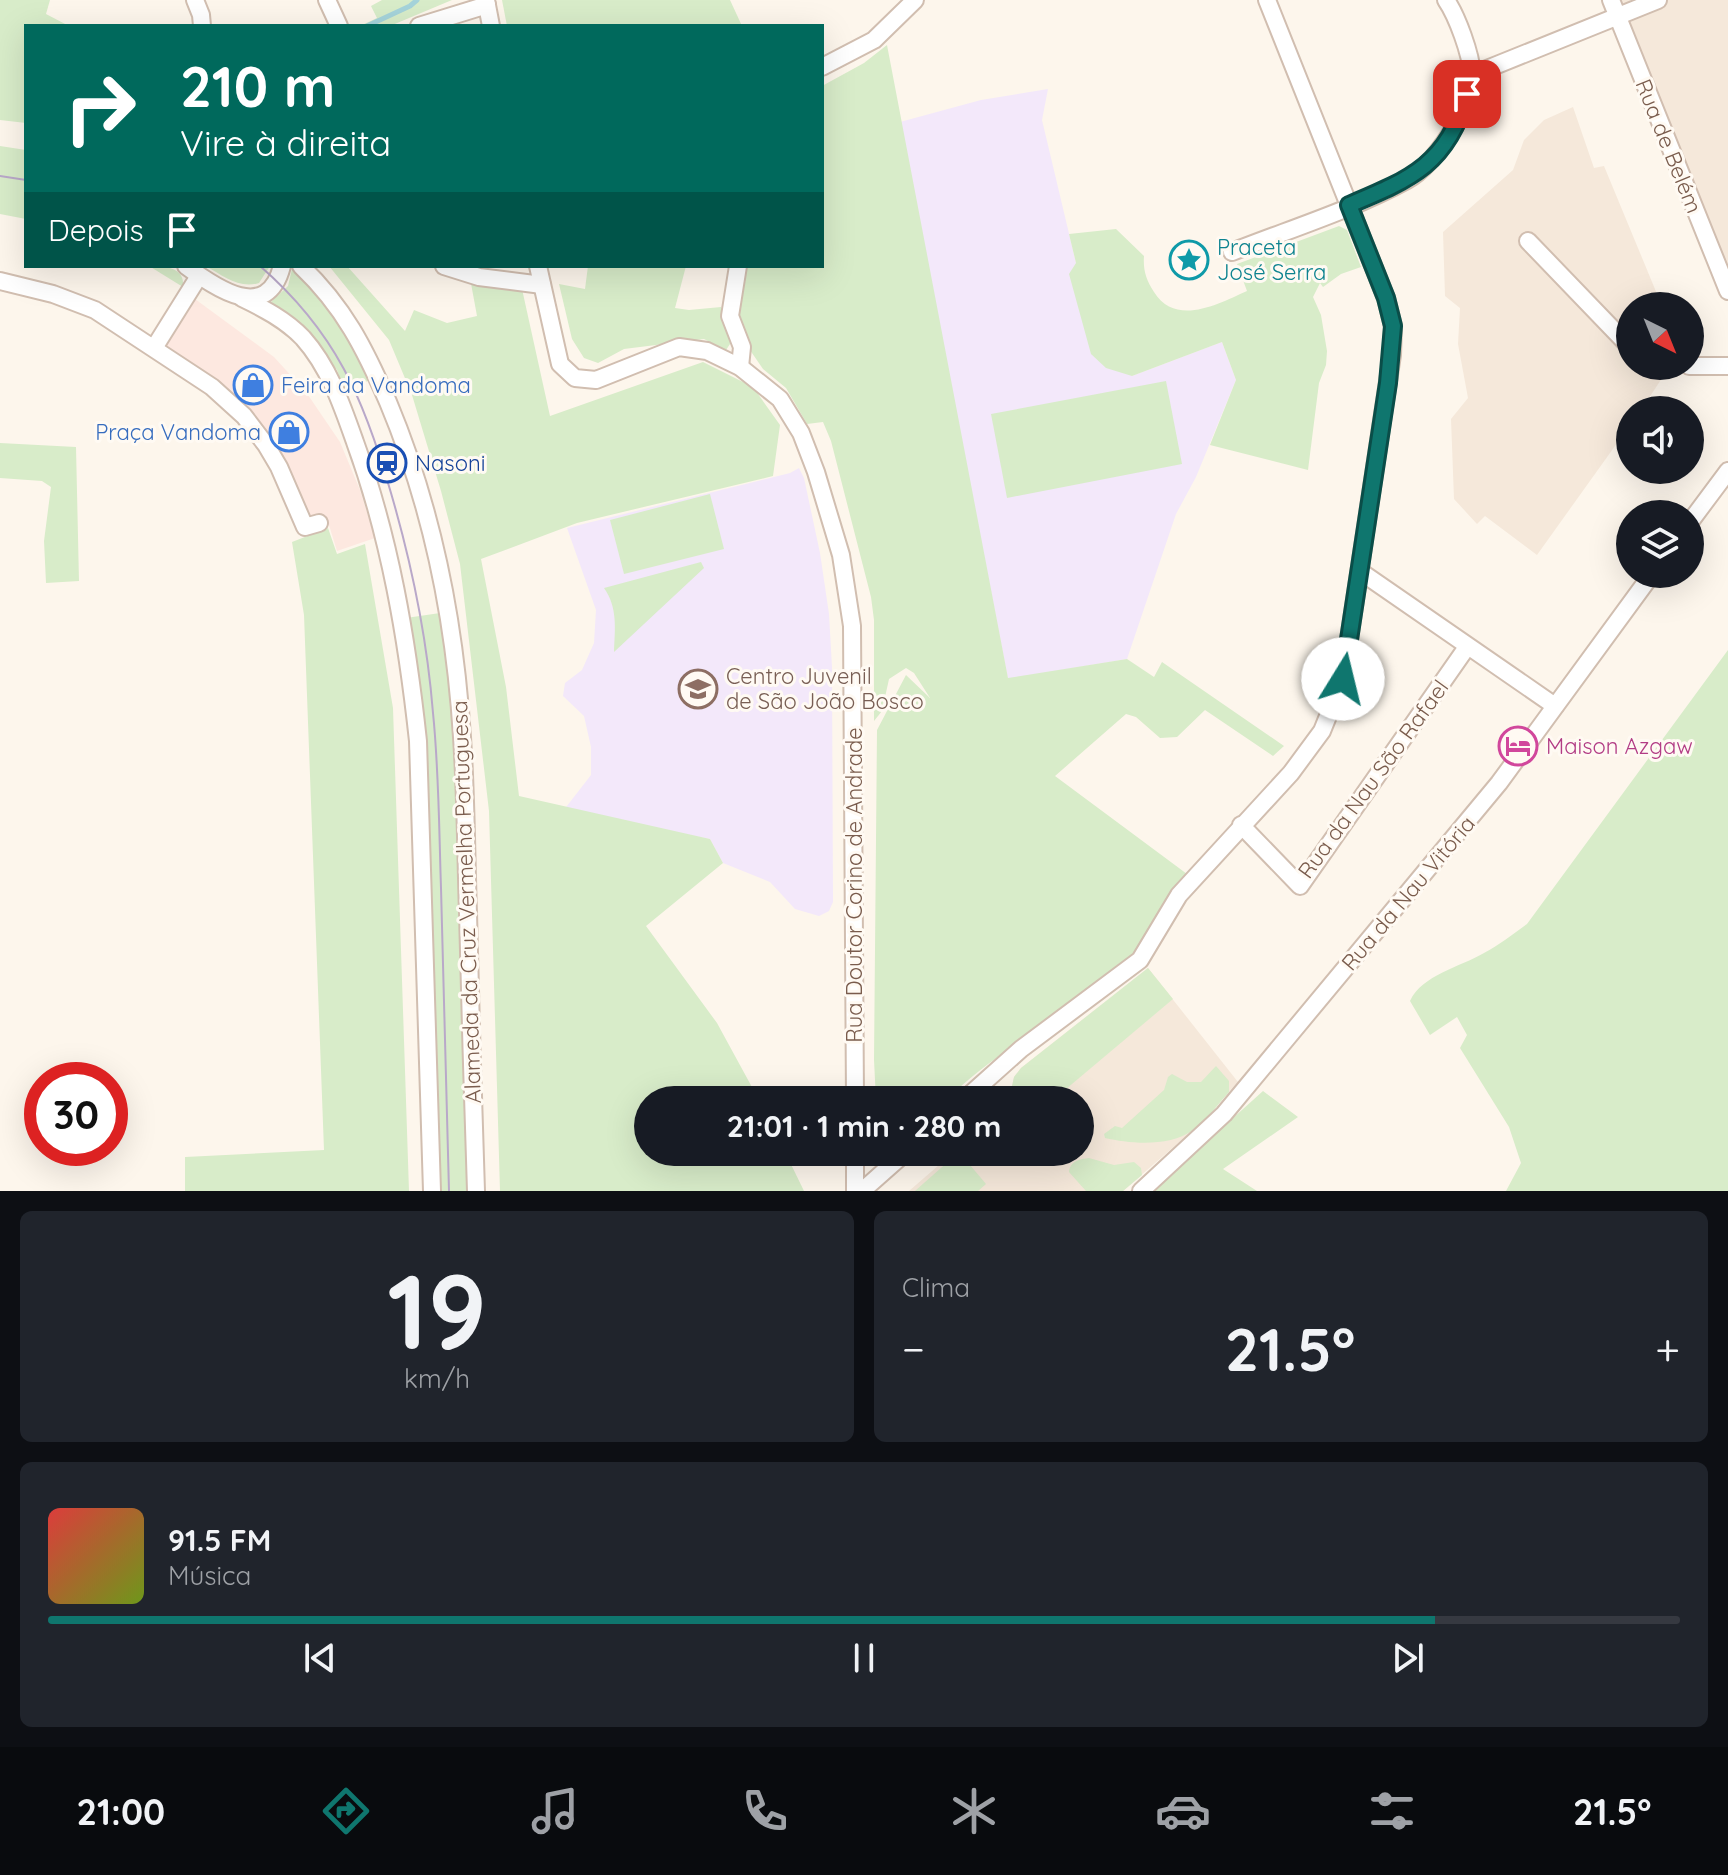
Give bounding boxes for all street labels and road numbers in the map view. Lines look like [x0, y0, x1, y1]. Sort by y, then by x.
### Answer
street label: Rua de Belém [1629, 75, 1709, 217]
street label: Rua da Nau São Rafael [1292, 674, 1454, 884]
street label: Alameda da Cruz Vermelha Portuguesa [445, 700, 487, 1104]
street label: Rua Doutor Corino de Andrade [840, 727, 868, 1043]
street label: Rua da Nau Vitória [1335, 810, 1481, 976]

